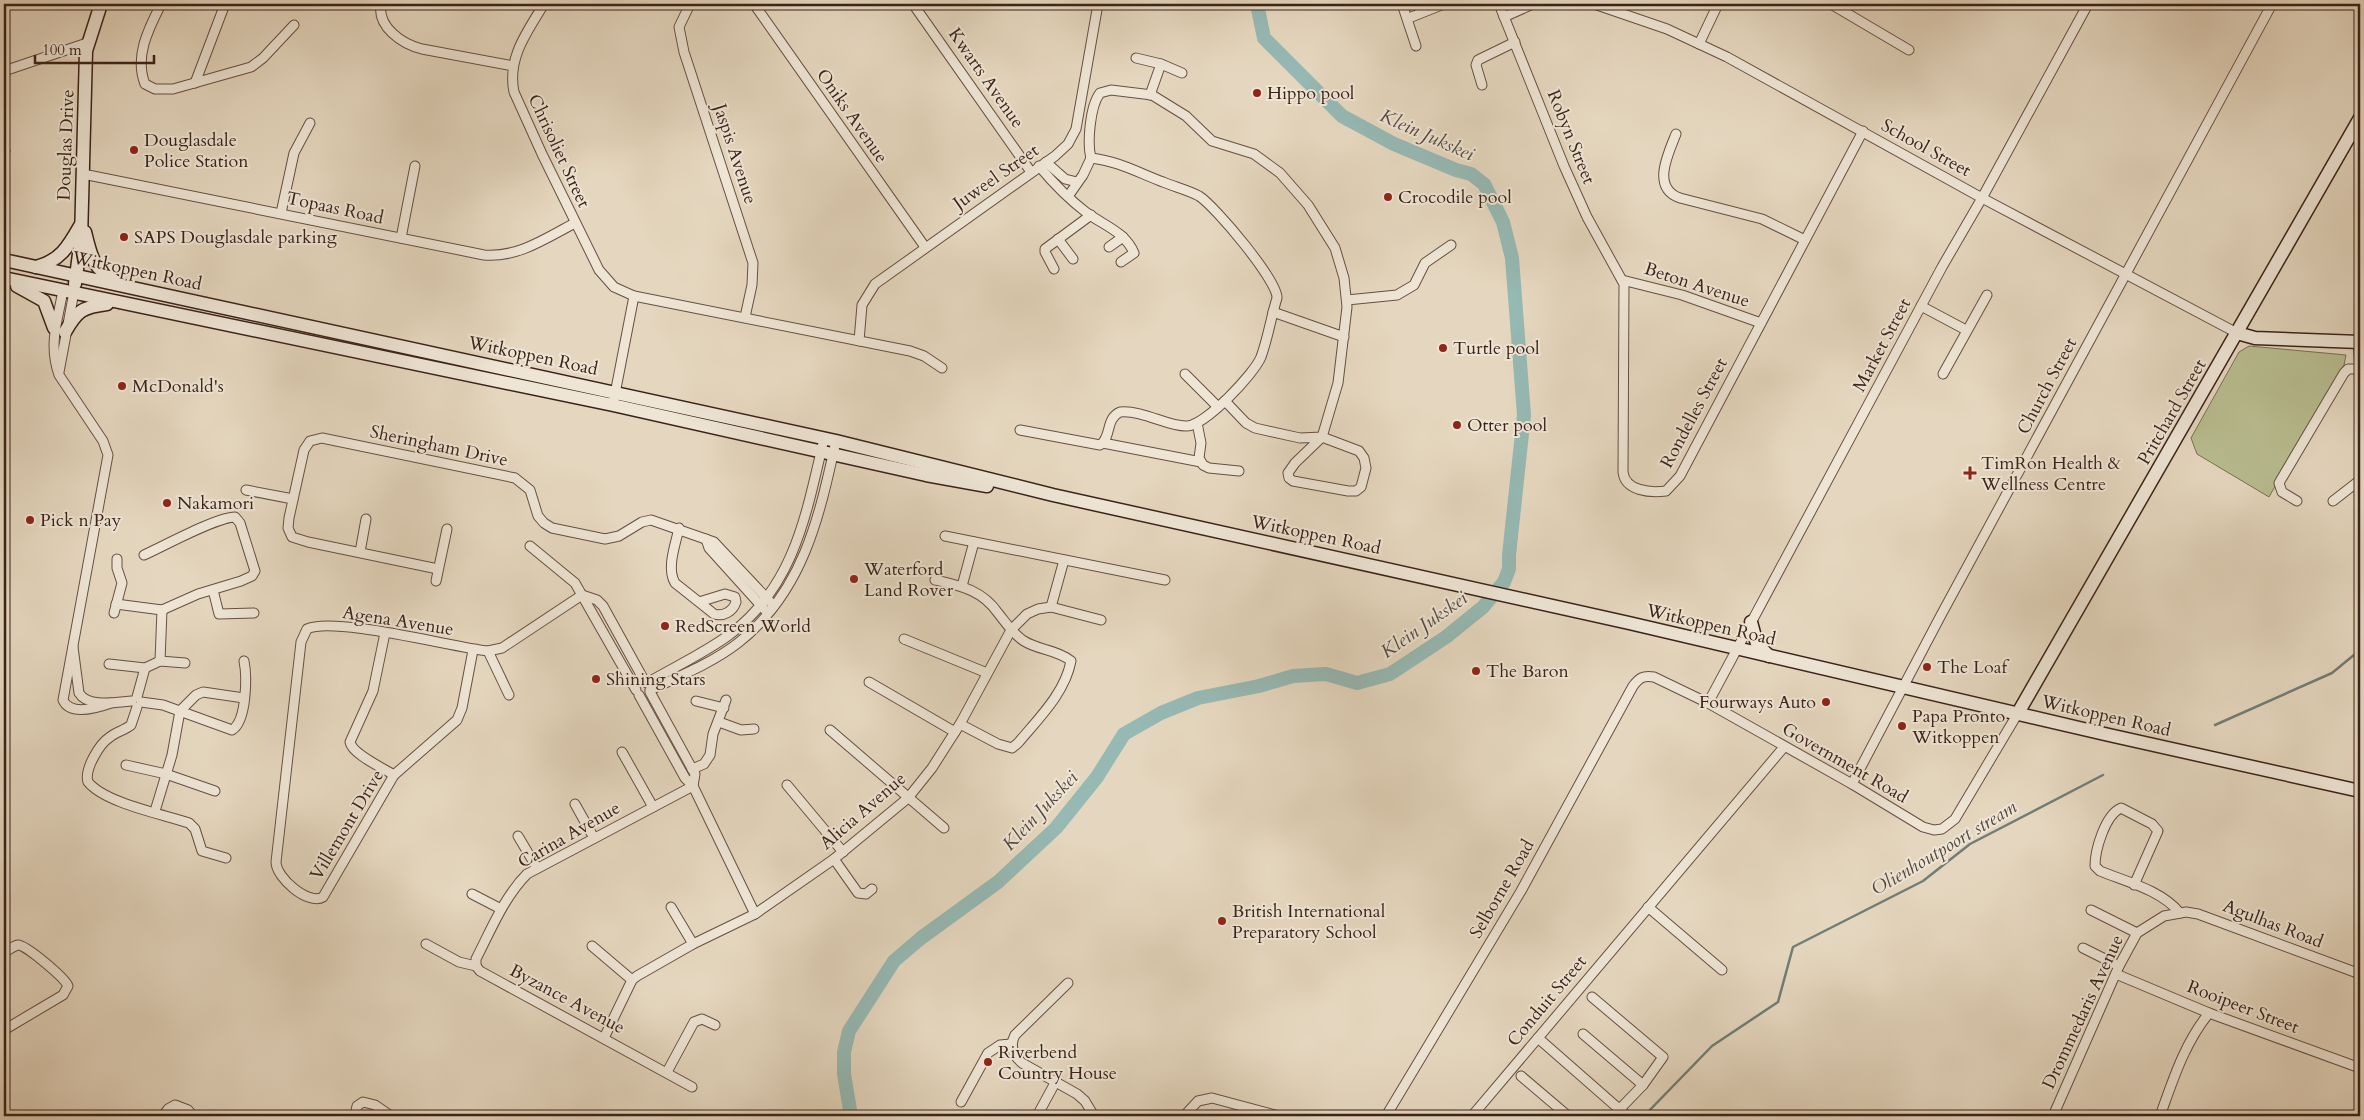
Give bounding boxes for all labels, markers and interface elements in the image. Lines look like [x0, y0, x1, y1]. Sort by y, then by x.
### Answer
street label: Kwarts Avenue [942, 23, 1030, 133]
scale bar [35, 32, 154, 64]
text: 100 m [42, 40, 82, 60]
street label: Oniks Avenue [810, 64, 894, 168]
place label: Hippo pool [1267, 81, 1355, 106]
street label: Robyn Street [1541, 86, 1601, 188]
marker: Hippo pool [1251, 87, 1263, 99]
street label: Douglas Drive [52, 89, 80, 201]
street label: Chrisoliet Street [522, 90, 596, 212]
street label: Jaspis Avenue [706, 98, 763, 207]
water label: Klein Jukskei [1376, 103, 1479, 168]
street label: School Street [1877, 113, 1976, 183]
place label: Douglasdale Police Station [144, 128, 249, 174]
street label: Juweel Street [946, 138, 1044, 217]
marker: Douglasdale Police Station [128, 144, 140, 156]
place label: Crocodile pool [1398, 185, 1512, 210]
street label: Topaas Road [284, 186, 386, 231]
marker: Crocodile pool [1382, 191, 1394, 203]
place label: SAPS Douglasdale parking [134, 225, 338, 250]
marker: SAPS Douglasdale parking [118, 231, 130, 243]
street label: Witkoppen Road [69, 245, 205, 297]
street label: Beton Avenue [1641, 256, 1753, 314]
street label: Market Street [1847, 293, 1917, 396]
street label: Witkoppen Road [465, 330, 601, 382]
street label: Church Street [2011, 333, 2083, 439]
place label: Turtle pool [1453, 336, 1540, 361]
marker: Turtle pool [1437, 342, 1449, 354]
street label: Rondelles Street [1654, 353, 1734, 473]
street label: Pritchard Street [2132, 354, 2213, 469]
place label: McDonald's [132, 374, 224, 399]
marker: McDonald's [116, 380, 128, 392]
place label: Otter pool [1467, 413, 1548, 438]
street label: Sheringham Drive [368, 419, 510, 473]
marker: Otter pool [1451, 419, 1463, 431]
place label: TimRon Health & Wellness Centre [1980, 451, 2122, 497]
marker: TimRon Health & Wellness Centre [1963, 466, 1977, 480]
place label: Nakamori [177, 491, 254, 516]
marker: Nakamori [161, 497, 173, 509]
place label: Pick n Pay [40, 508, 122, 533]
street label: Witkoppen Road [1248, 509, 1384, 561]
marker: Pick n Pay [24, 514, 36, 526]
place label: Waterford Land Rover [863, 557, 954, 603]
marker: Waterford Land Rover [848, 573, 860, 585]
water label: Klein Jukskei [1375, 585, 1473, 664]
street label: Witkoppen Road [1643, 598, 1779, 652]
street label: Agena Avenue [341, 600, 455, 642]
place label: RedScreen World [675, 614, 811, 639]
marker: RedScreen World [659, 620, 671, 632]
place label: The Loaf [1937, 655, 2010, 680]
place label: The Baron [1486, 659, 1569, 684]
marker: The Loaf [1921, 661, 1933, 673]
marker: The Baron [1470, 665, 1482, 677]
place label: Shining Stars [606, 667, 705, 692]
marker: Shining Stars [590, 673, 602, 685]
street label: Witkoppen Road [2038, 689, 2174, 743]
place label: Fourways Auto [1699, 690, 1816, 715]
marker: Fourways Auto [1820, 696, 1832, 708]
place label: Papa Pronto Witkoppen [1911, 704, 2005, 750]
street label: Government Road [1777, 717, 1913, 809]
marker: Papa Pronto Witkoppen [1896, 720, 1908, 732]
street label: Villemont Drive [304, 765, 390, 885]
water label: Klein Jukskei [996, 765, 1084, 857]
street label: Alicia Avenue [815, 767, 911, 855]
water label: Olienhoutpoort stream [1866, 794, 2022, 902]
street label: Carina Avenue [513, 796, 625, 874]
street label: Selborne Road [1464, 835, 1541, 943]
street label: Agulhas Road [2219, 893, 2327, 955]
place label: British International Preparatory School [1232, 899, 1386, 945]
marker: British International Preparatory School [1216, 915, 1228, 927]
street label: Drommedaris Avenue [2036, 931, 2130, 1093]
street label: Conduit Street [1501, 950, 1593, 1052]
street label: Byzance Avenue [505, 958, 629, 1040]
street label: Rooipeer Street [2184, 974, 2303, 1040]
place label: Riverbend Country House [998, 1040, 1117, 1086]
marker: Riverbend Country House [982, 1056, 994, 1068]

